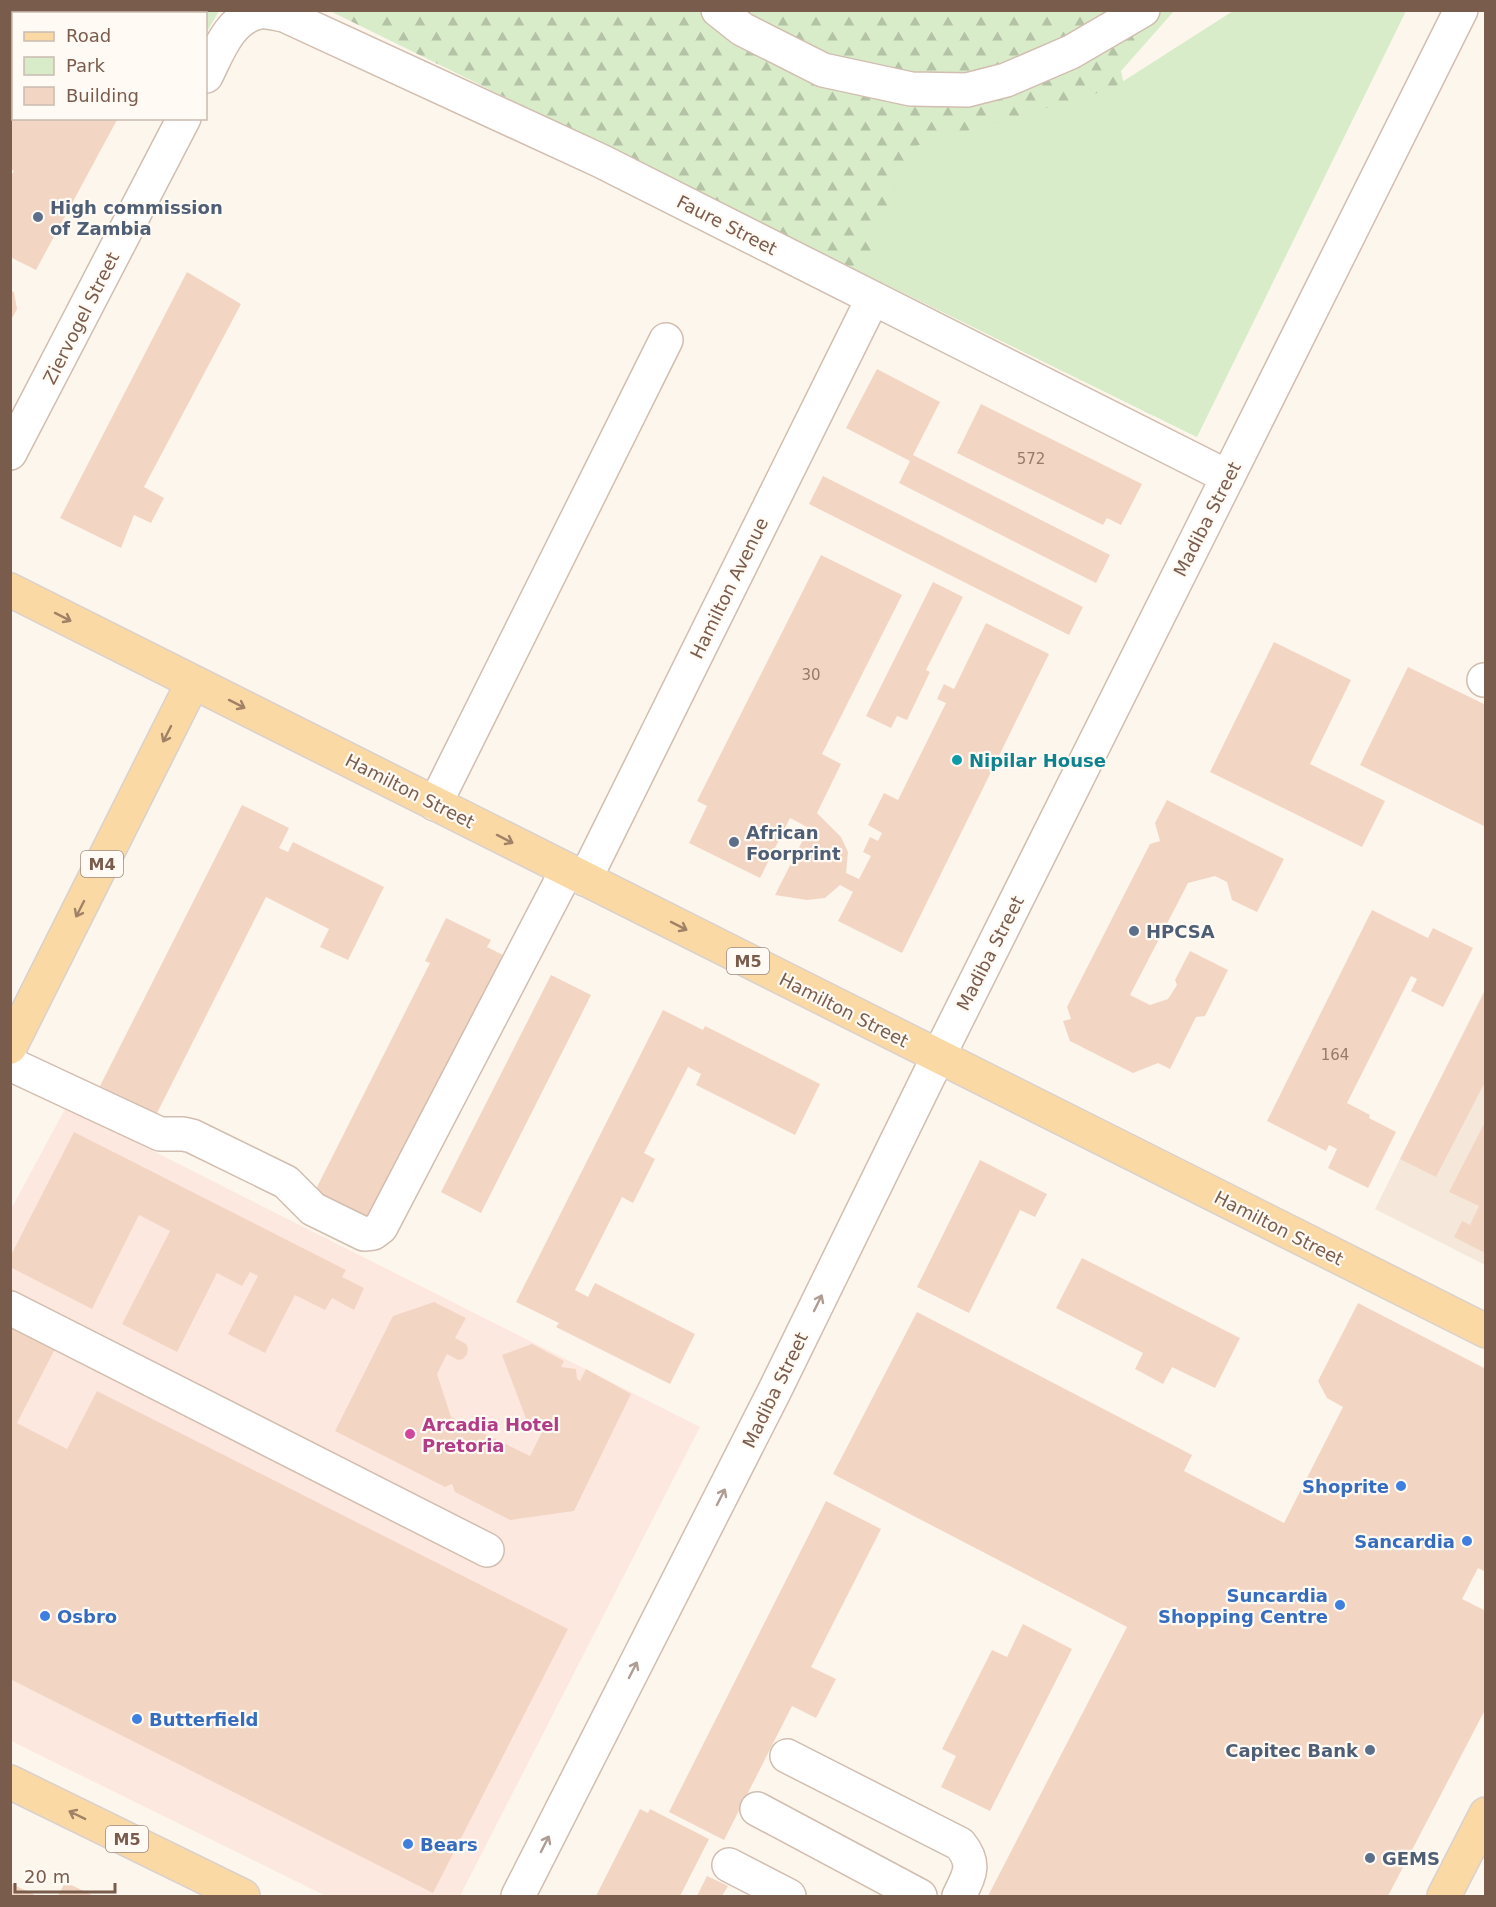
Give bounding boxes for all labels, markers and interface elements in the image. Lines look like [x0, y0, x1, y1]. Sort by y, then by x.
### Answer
legend [12, 12, 207, 120]
text: Road [66, 25, 111, 46]
text: Park [66, 55, 105, 76]
text: Building [66, 85, 139, 106]
street label: Faure Street [673, 191, 781, 259]
place label: High commission of Zambia [50, 197, 223, 239]
marker: High commission of Zambia [31, 210, 45, 224]
street label: Ziervogel Street [39, 248, 123, 388]
house number: 572 [1017, 450, 1045, 468]
street label: Madiba Street [1169, 458, 1245, 580]
street label: Hamilton Avenue [686, 514, 772, 662]
one-way arrow [53, 611, 71, 623]
house number: 30 [801, 666, 821, 684]
one-way arrow [228, 698, 245, 710]
one-way arrow [161, 725, 172, 743]
street label: Hamilton Street [342, 749, 478, 833]
place label: Nipilar House [969, 750, 1106, 771]
marker: Nipilar House [950, 753, 964, 767]
place label: African Foorprint [746, 822, 841, 864]
one-way arrow [496, 833, 513, 845]
marker: African Foorprint [727, 835, 741, 849]
road number: M4 [81, 851, 123, 877]
street label: Madiba Street [952, 892, 1028, 1014]
one-way arrow [73, 899, 85, 917]
one-way arrow [670, 921, 688, 933]
place label: HPCSA [1146, 921, 1215, 942]
marker: HPCSA [1127, 924, 1141, 938]
road number: M5 [727, 948, 769, 974]
street label: Hamilton Street [776, 968, 912, 1052]
house number: 164 [1321, 1046, 1349, 1064]
street label: Hamilton Street [1211, 1186, 1347, 1270]
one-way arrow [812, 1295, 824, 1313]
street label: Madiba Street [738, 1329, 812, 1451]
place label: Arcadia Hotel Pretoria [422, 1414, 560, 1456]
marker: Arcadia Hotel Pretoria [403, 1427, 417, 1441]
place label: Shoprite [1302, 1476, 1389, 1497]
marker: Shoprite [1394, 1479, 1408, 1493]
one-way arrow [716, 1488, 727, 1506]
place label: Sancardia [1354, 1531, 1455, 1552]
marker: Sancardia [1460, 1534, 1474, 1548]
place label: Suncardia Shopping Centre [1158, 1585, 1328, 1627]
marker: Suncardia Shopping Centre [1333, 1598, 1347, 1612]
place label: Osbro [57, 1606, 117, 1627]
marker: Osbro [38, 1609, 52, 1623]
one-way arrow [628, 1662, 639, 1680]
place label: Butterfield [149, 1709, 258, 1730]
marker: Butterfield [130, 1712, 144, 1726]
place label: Capitec Bank [1225, 1740, 1359, 1761]
marker: Capitec Bank [1363, 1743, 1377, 1757]
one-way arrow [69, 1809, 87, 1820]
road number: M5 [106, 1826, 148, 1852]
place label: Bears [420, 1834, 478, 1855]
one-way arrow [539, 1836, 551, 1854]
marker: Bears [401, 1837, 415, 1851]
place label: GEMS [1382, 1848, 1440, 1869]
marker: GEMS [1363, 1851, 1377, 1865]
scale bar [15, 1856, 116, 1894]
text: 20 m [24, 1866, 70, 1887]

